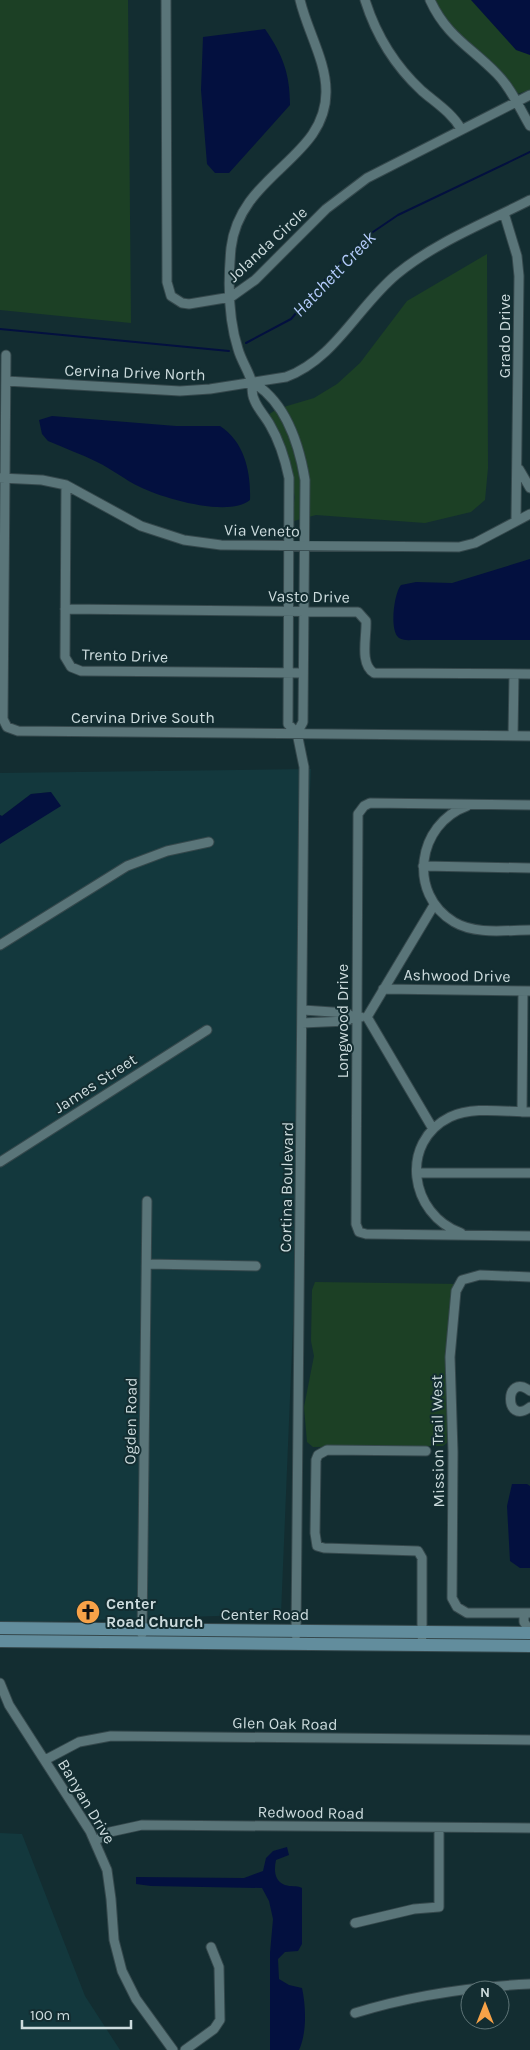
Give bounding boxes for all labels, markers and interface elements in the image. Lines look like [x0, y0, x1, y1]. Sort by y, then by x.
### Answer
street label: Jolanda Circle [224, 203, 311, 286]
water label: Hatchett Creek [288, 226, 381, 321]
street label: Grado Drive [495, 294, 514, 378]
street label: Cervina Drive North [64, 361, 206, 384]
street label: Via Veneto [224, 520, 300, 541]
street label: Vasto Drive [268, 586, 350, 607]
street label: Trento Drive [81, 644, 169, 667]
street label: Cervina Drive South [71, 708, 215, 727]
street label: Longwood Drive [333, 964, 352, 1078]
street label: Ashwood Drive [403, 965, 511, 986]
street label: James Street [50, 1050, 140, 1117]
street label: Cortina Boulevard [276, 1122, 297, 1252]
street label: Mission Trail West [427, 1374, 448, 1508]
street label: Ogden Road [120, 1377, 141, 1465]
place label: Center Road Church [106, 1594, 203, 1631]
church icon: Center Road Church [75, 1599, 101, 1625]
street label: Center Road [221, 1605, 309, 1624]
street label: Glen Oak Road [232, 1713, 338, 1734]
street label: Banyan Drive [54, 1755, 119, 1847]
street label: Redwood Road [257, 1802, 364, 1823]
north arrow [460, 1980, 510, 2030]
text: N [480, 1984, 490, 2001]
scale bar [22, 1998, 131, 2030]
text: 100 m [30, 2006, 70, 2024]

